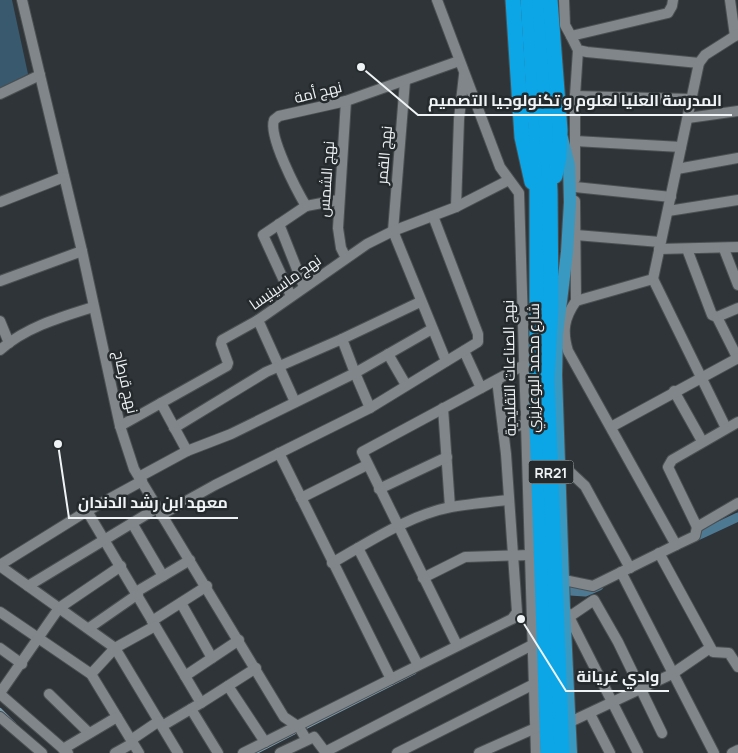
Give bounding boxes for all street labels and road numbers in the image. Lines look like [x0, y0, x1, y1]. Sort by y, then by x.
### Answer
street label: نهج أمة [292, 76, 344, 109]
street label: نهج القمر [371, 125, 398, 186]
street label: نهج الشمس [313, 140, 340, 218]
street label: نهج ماسينيسا [245, 249, 326, 315]
street label: نهج الصناعات التقليدية [497, 300, 522, 436]
street label: شارع محمد البوعزيزي [523, 303, 546, 433]
street label: نهج قرطاج [108, 348, 143, 416]
road number: RR21 [528, 461, 574, 484]

